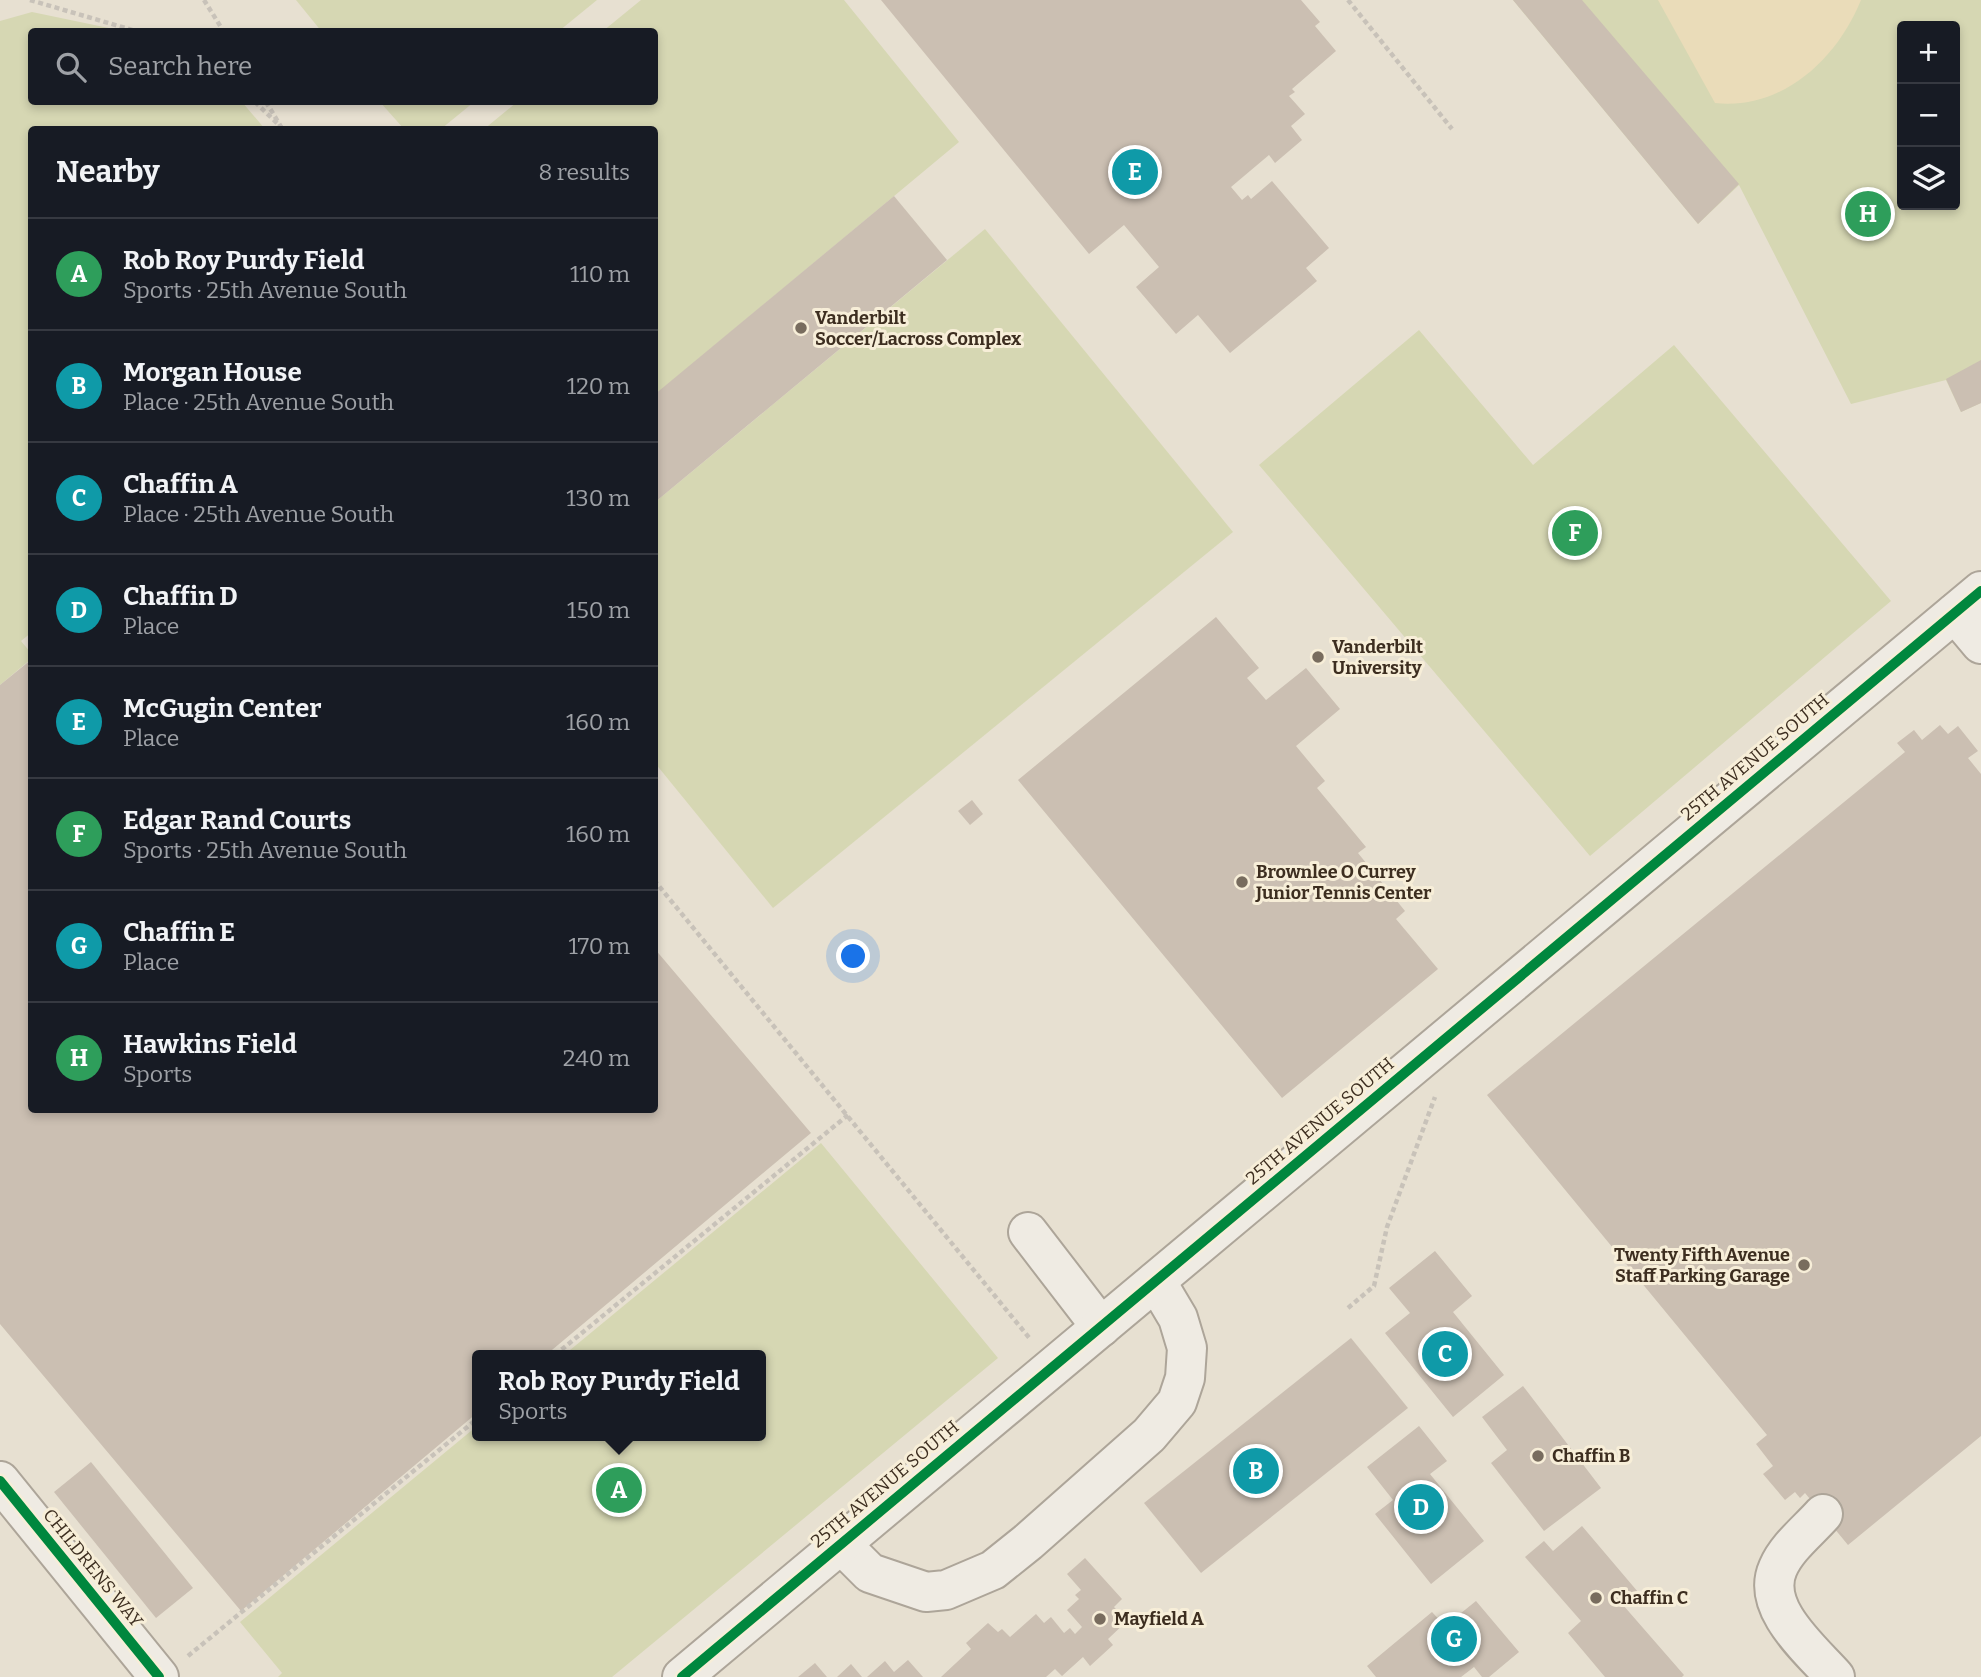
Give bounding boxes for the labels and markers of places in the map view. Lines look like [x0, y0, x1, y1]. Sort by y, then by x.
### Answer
pin: E [1112, 146, 1158, 198]
pin: H [1845, 188, 1891, 240]
place label: Vanderbilt Soccer/Lacross Complex [815, 307, 1022, 350]
marker: Vanderbilt Soccer/Lacross Complex [793, 320, 809, 336]
pin: F [1552, 507, 1598, 559]
place label: Vanderbilt University [1332, 636, 1423, 679]
marker: Vanderbilt University [1310, 649, 1326, 665]
place label: Brownlee O Currey Junior Tennis Center [1255, 861, 1432, 904]
marker: Brownlee O Currey Junior Tennis Center [1234, 874, 1250, 890]
place label: Twenty Fifth Avenue Staff Parking Garage [1614, 1244, 1790, 1287]
marker: Twenty Fifth Avenue Staff Parking Garage [1796, 1257, 1812, 1273]
pin: C [1422, 1328, 1468, 1380]
pin: B [1233, 1445, 1279, 1497]
place label: Chaffin B [1552, 1445, 1630, 1467]
marker: Chaffin B [1530, 1448, 1546, 1464]
pin: A [596, 1464, 642, 1516]
pin: D [1398, 1481, 1444, 1533]
place label: Chaffin C [1610, 1587, 1688, 1609]
marker: Chaffin C [1588, 1590, 1604, 1606]
place label: Mayfield A [1114, 1608, 1204, 1630]
marker: Mayfield A [1092, 1611, 1108, 1627]
pin: G [1431, 1613, 1477, 1665]

